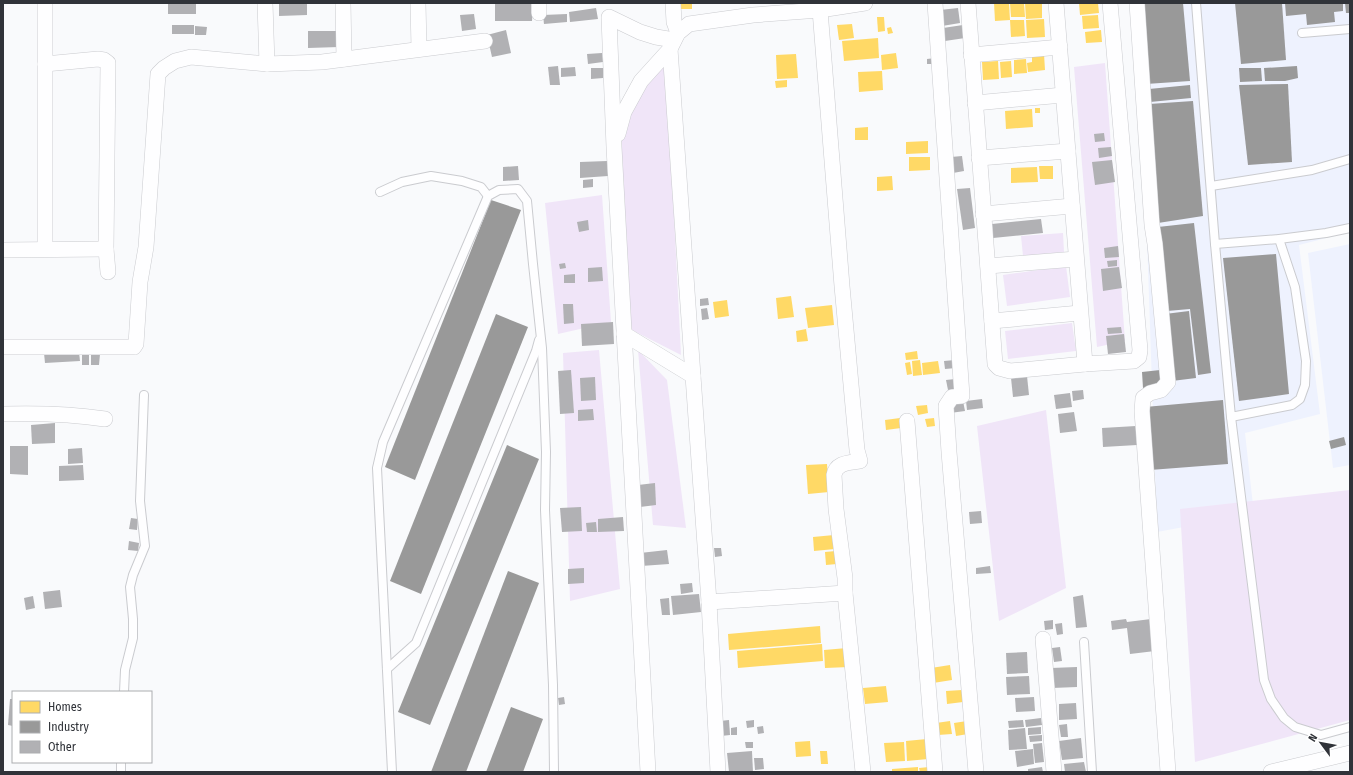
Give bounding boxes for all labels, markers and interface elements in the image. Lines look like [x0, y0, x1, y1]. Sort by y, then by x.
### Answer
legend [12, 691, 152, 763]
text: Homes [48, 700, 82, 714]
text: Industry [48, 720, 89, 734]
north arrow [1301, 723, 1341, 763]
text: N [1306, 732, 1320, 744]
text: Other [48, 740, 77, 754]

